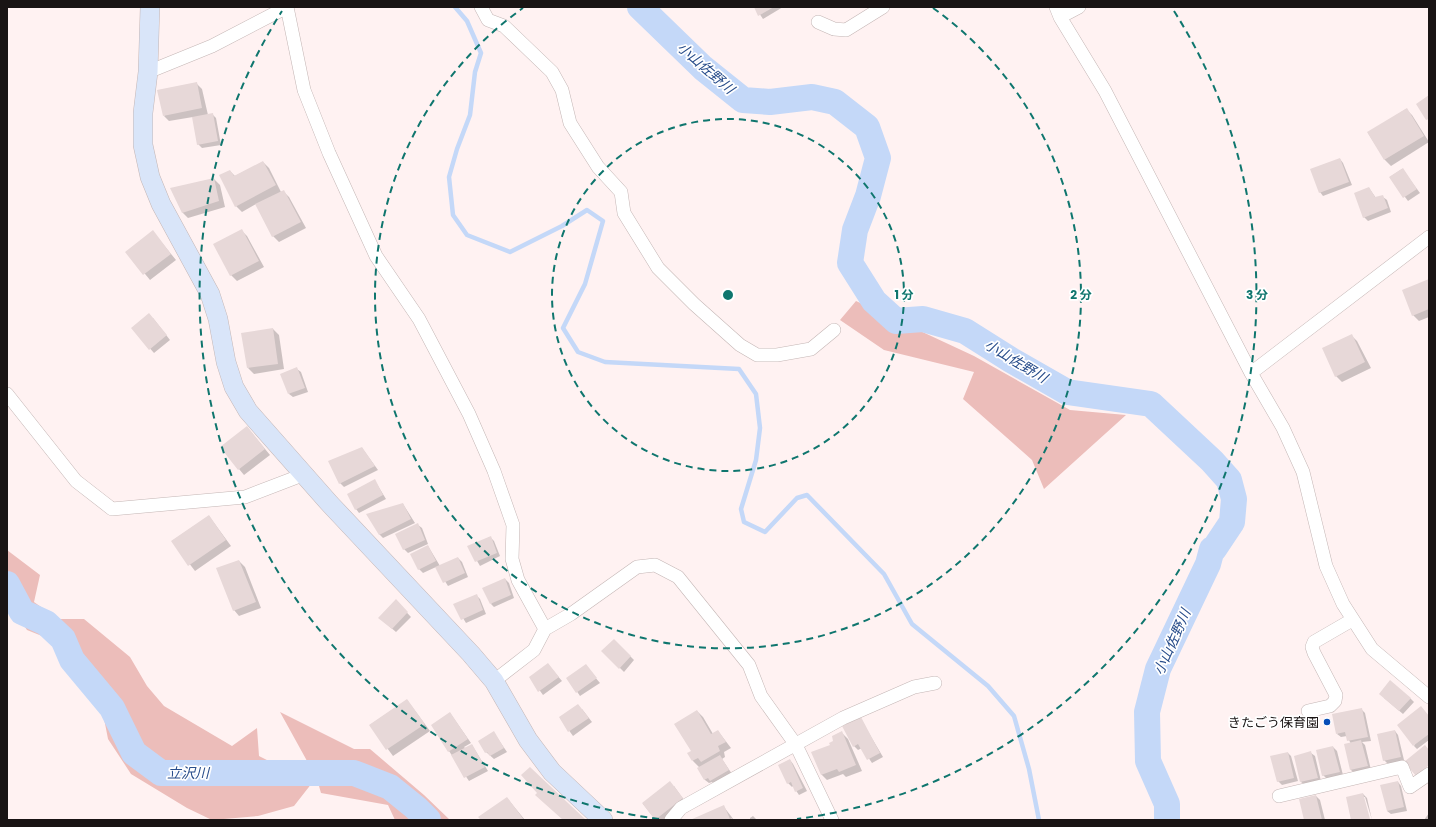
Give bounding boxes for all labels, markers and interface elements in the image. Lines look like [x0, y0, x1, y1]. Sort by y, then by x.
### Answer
water label: 小山佐野川 [673, 37, 740, 100]
text: 1 分 [894, 286, 914, 303]
text: 2 分 [1070, 286, 1092, 303]
text: 3 分 [1246, 286, 1268, 303]
centre of rings [721, 288, 735, 302]
water label: 小山佐野川 [981, 334, 1053, 389]
water label: 小山佐野川 [1149, 604, 1196, 678]
place label: きたごう保育園 [1228, 713, 1319, 732]
marker: きたごう保育園 [1322, 717, 1332, 727]
water label: 立沢川 [167, 763, 211, 783]

